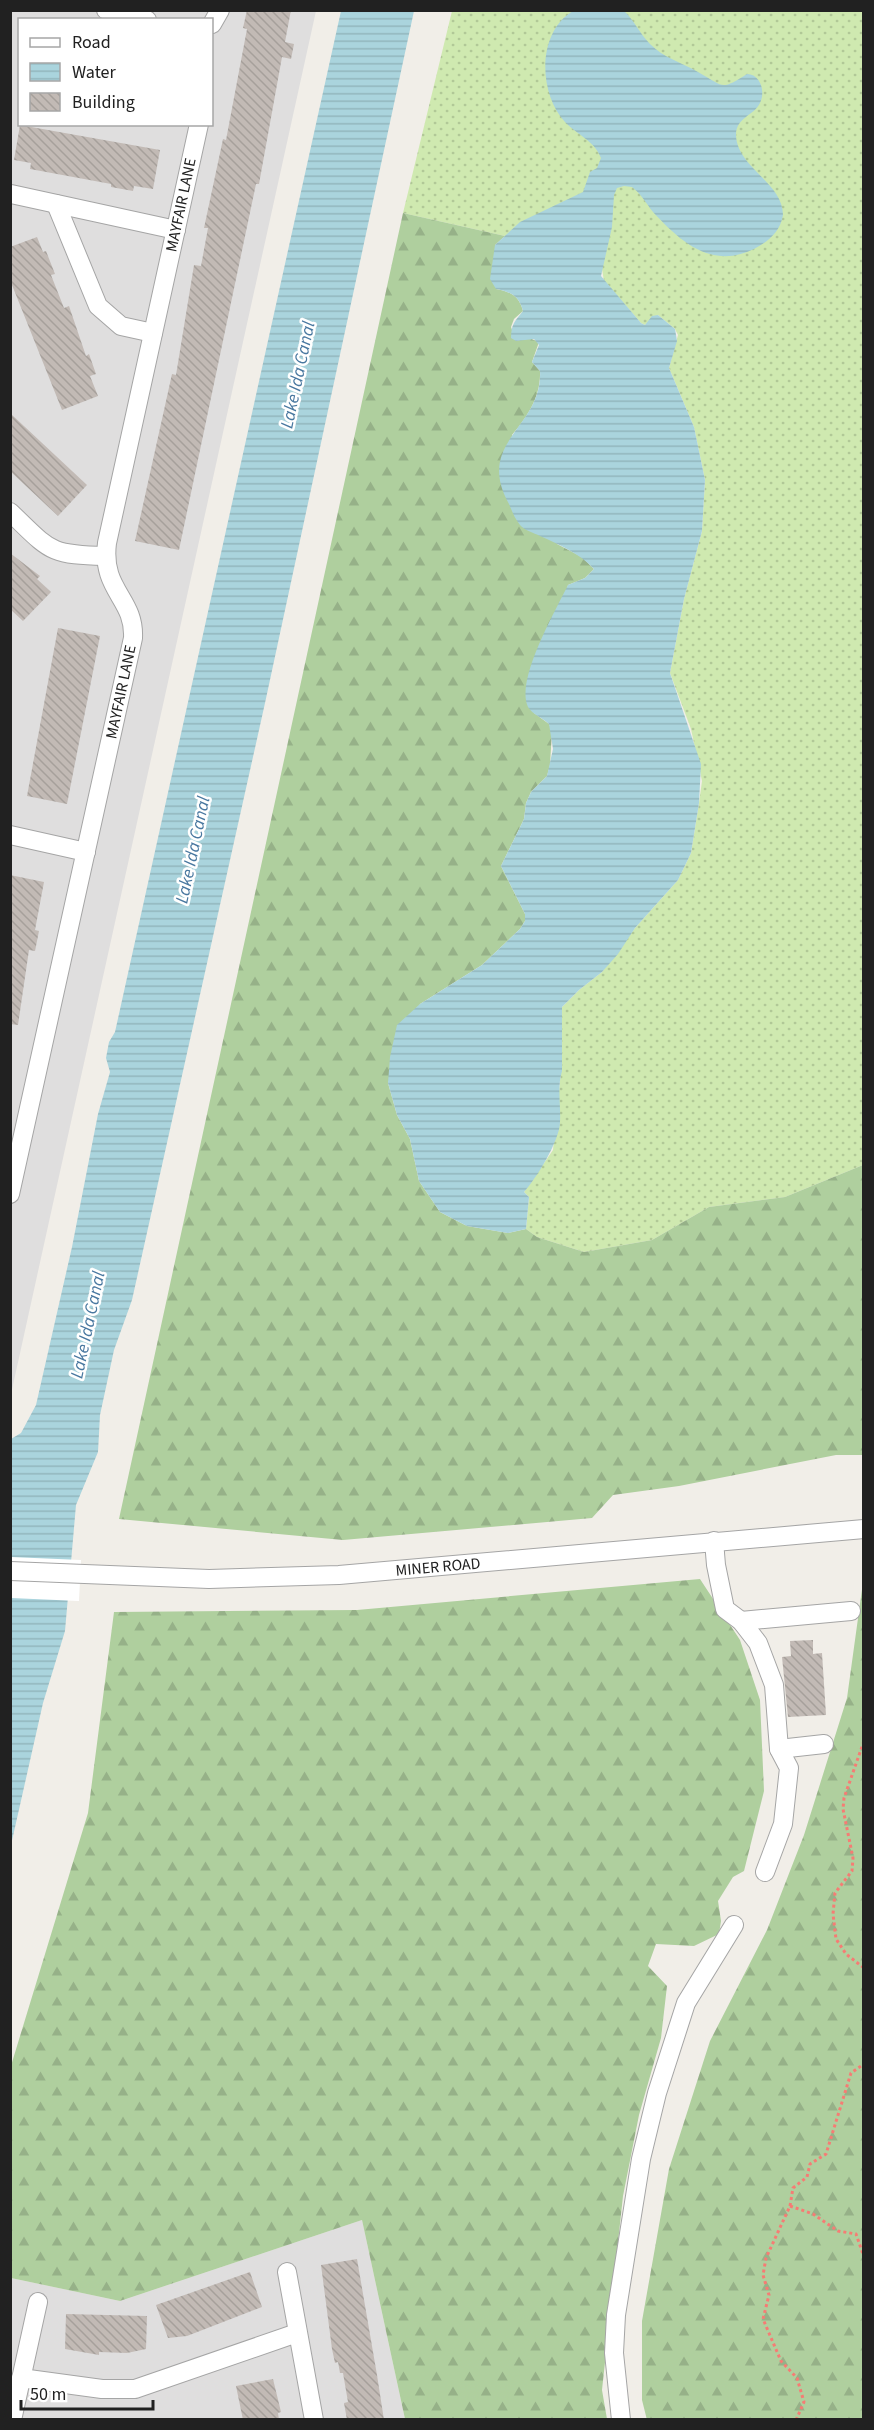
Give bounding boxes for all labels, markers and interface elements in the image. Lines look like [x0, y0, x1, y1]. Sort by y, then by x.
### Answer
legend [18, 18, 213, 126]
text: Road [72, 30, 111, 55]
text: Water [72, 60, 116, 85]
text: Building [72, 90, 135, 115]
street label: MAYFAIR LANE [160, 156, 202, 254]
water label: Lake Ida Canal [274, 319, 322, 431]
street label: MAYFAIR LANE [100, 643, 142, 741]
water label: Lake Ida Canal [169, 794, 217, 906]
water label: Lake Ida Canal [64, 1269, 112, 1381]
street label: MINER ROAD [395, 1552, 481, 1582]
scale bar [21, 2373, 153, 2411]
text: 50 m [30, 2382, 66, 2407]

